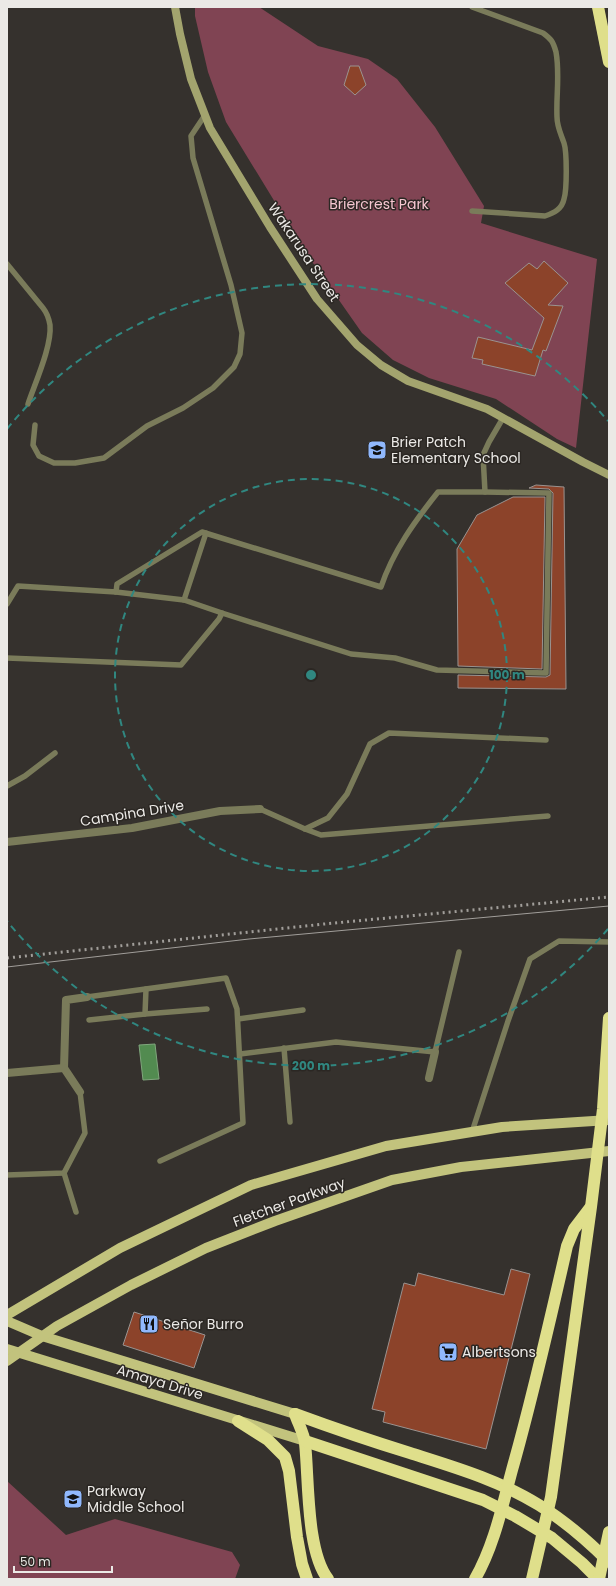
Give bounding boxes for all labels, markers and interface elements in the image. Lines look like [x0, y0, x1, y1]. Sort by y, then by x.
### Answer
park label: Briercrest Park [329, 194, 430, 214]
street label: Wakarusa Street [263, 199, 345, 305]
place label: Brier Patch Elementary School [391, 432, 521, 468]
school or university icon: Brier Patch Elementary School [366, 439, 388, 461]
text: 100 m [489, 666, 525, 683]
centre of rings [304, 668, 318, 682]
street label: Campina Drive [79, 795, 186, 831]
text: 200 m [292, 1057, 330, 1074]
street label: Fletcher Parkway [230, 1172, 348, 1232]
restaurant icon: Señor Burro [138, 1313, 160, 1335]
place label: Señor Burro [163, 1314, 244, 1334]
supermarket icon: Albertsons [437, 1341, 459, 1363]
place label: Albertsons [462, 1342, 536, 1362]
street label: Amaya Drive [114, 1359, 206, 1405]
place label: Parkway Middle School [87, 1481, 184, 1517]
school or university icon: Parkway Middle School [62, 1488, 84, 1510]
scale bar [14, 1548, 112, 1574]
text: 50 m [20, 1553, 51, 1570]

